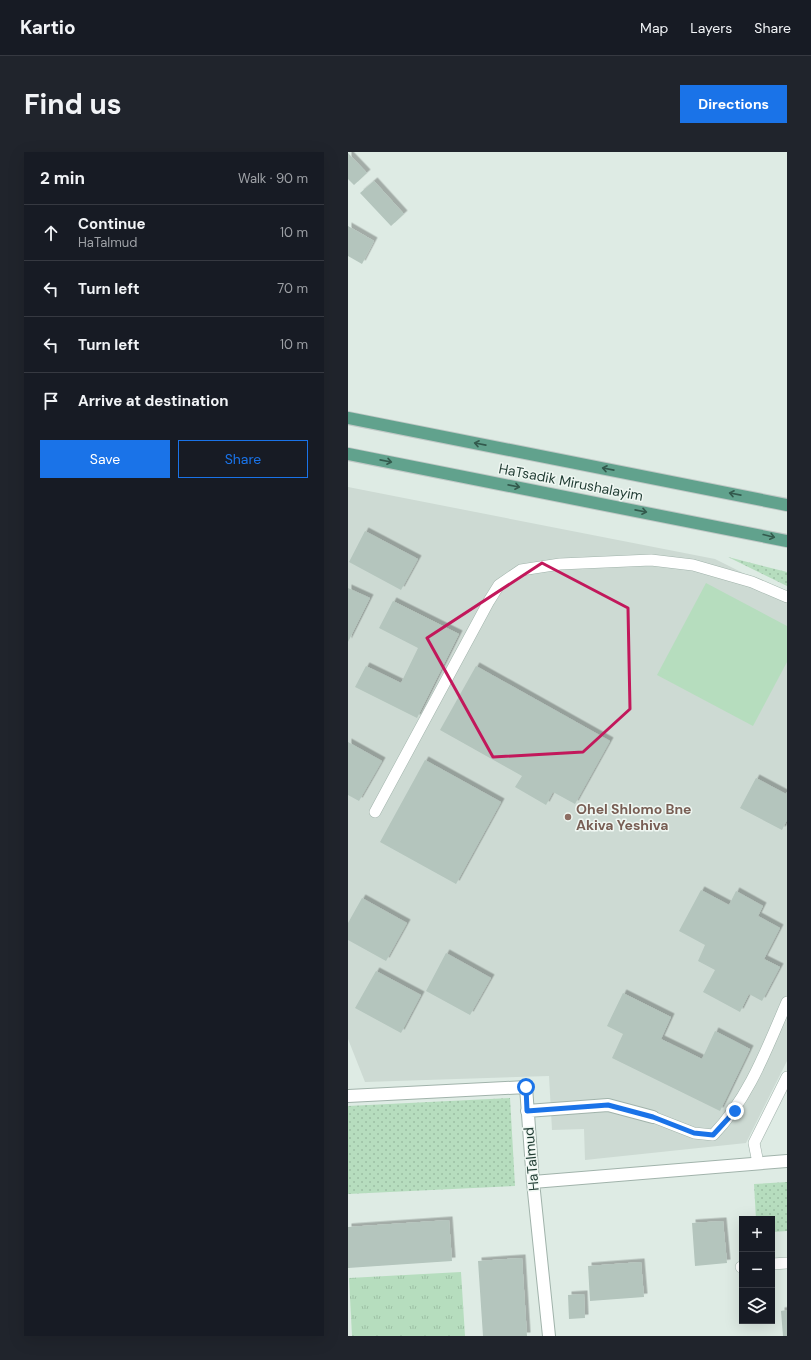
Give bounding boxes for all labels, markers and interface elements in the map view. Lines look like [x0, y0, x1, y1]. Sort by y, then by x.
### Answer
text: Kartio [20, 15, 76, 40]
text: Map [640, 19, 668, 37]
text: Layers [690, 19, 732, 37]
text: Share [754, 19, 791, 37]
button: Directions [680, 85, 787, 123]
text: Find us [24, 86, 122, 123]
text: 2 min [40, 167, 85, 189]
text: Walk · 90 m [238, 170, 308, 187]
text: Continue [78, 214, 146, 234]
icon: ahead [40, 222, 62, 244]
text: 10 m [280, 224, 308, 241]
text: HaTalmud [78, 234, 137, 251]
icon: left [40, 278, 62, 300]
text: Turn left [78, 279, 139, 299]
text: 70 m [277, 280, 308, 297]
icon: left [40, 334, 62, 356]
text: Turn left [78, 335, 139, 355]
text: 10 m [280, 336, 308, 353]
icon: arrive [40, 390, 62, 412]
text: Arrive at destination [78, 391, 229, 411]
one-way arrow [474, 439, 487, 447]
button: Save [40, 440, 170, 478]
button: Share [178, 440, 308, 478]
one-way arrow [379, 457, 392, 465]
street label: HaTsadik Mirushalayim [497, 459, 645, 505]
one-way arrow [601, 464, 614, 472]
one-way arrow [507, 482, 520, 490]
one-way arrow [729, 489, 742, 497]
one-way arrow [635, 507, 648, 515]
one-way arrow [762, 533, 775, 541]
place label: Ohel Shlomo Bne Akiva Yeshiva [576, 800, 691, 834]
marker: Ohel Shlomo Bne Akiva Yeshiva [563, 812, 573, 822]
route start [517, 1078, 535, 1096]
route end [726, 1102, 744, 1120]
street label: HaTalmud [519, 1126, 543, 1192]
map controls [739, 1216, 775, 1324]
button: + [739, 1216, 775, 1252]
button: − [739, 1252, 775, 1288]
button: layers [739, 1288, 775, 1324]

